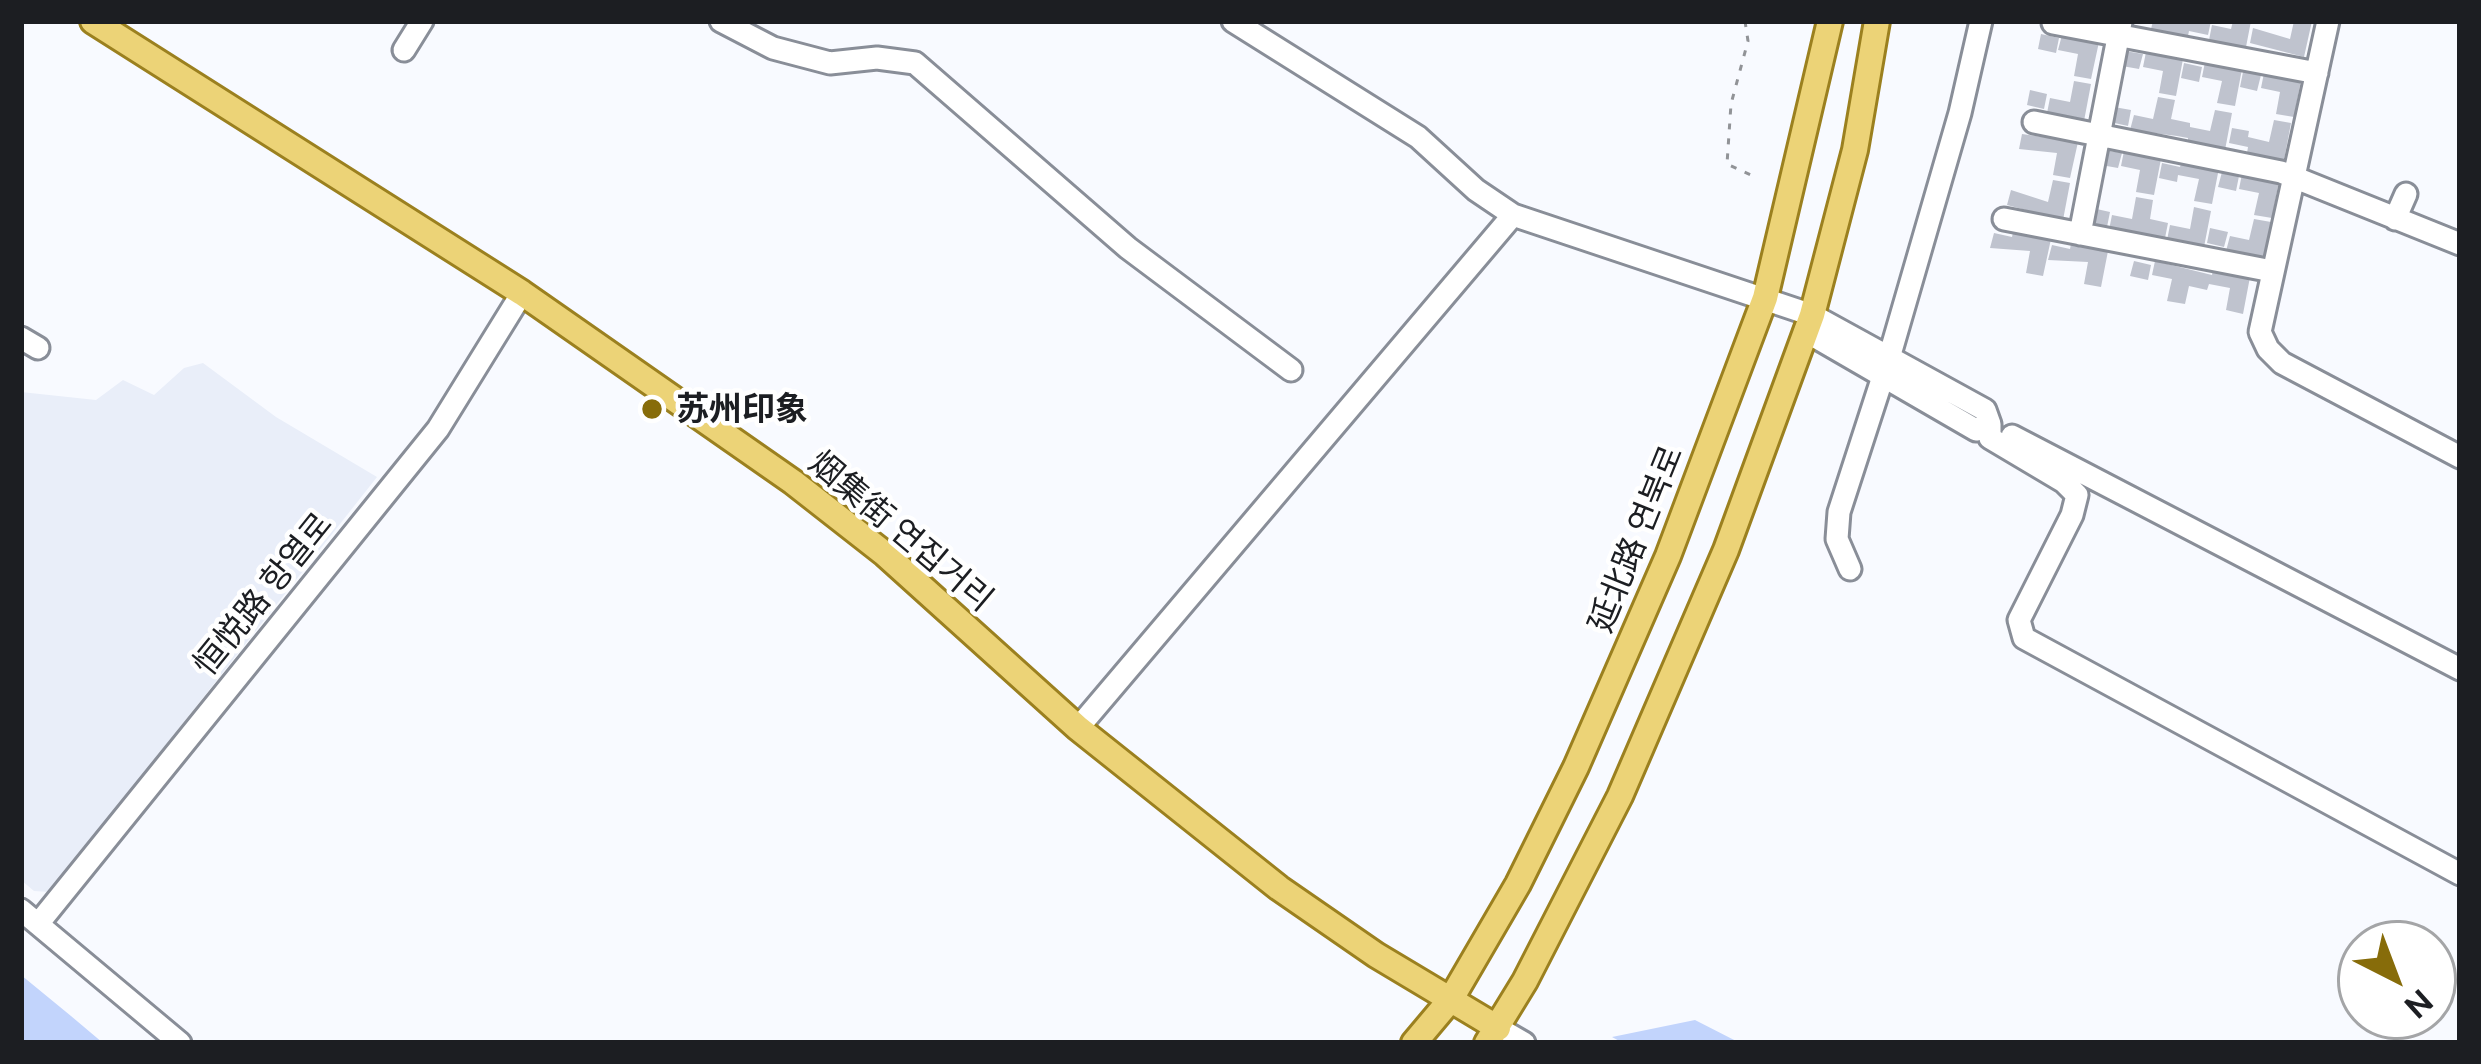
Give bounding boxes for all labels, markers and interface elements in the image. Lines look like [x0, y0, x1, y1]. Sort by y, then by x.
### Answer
place label: 苏州印象 [676, 389, 808, 429]
marker: 苏州印象 [639, 396, 665, 422]
street label: 延北路 연북로 [1581, 440, 1691, 638]
street label: 烟集街 연집거리 [801, 443, 1001, 619]
street label: 恒悦路 항열로 [185, 505, 341, 683]
north arrow [2337, 920, 2457, 1040]
text: N [2398, 983, 2441, 1027]

